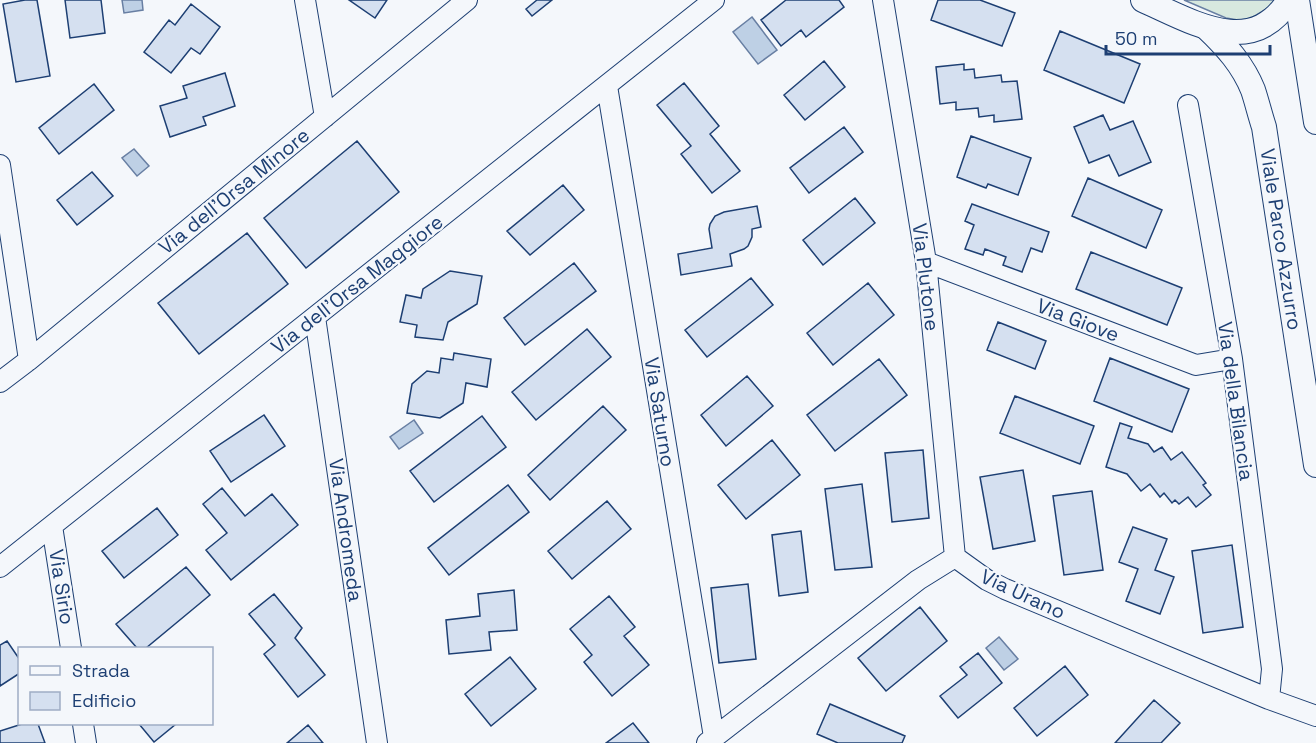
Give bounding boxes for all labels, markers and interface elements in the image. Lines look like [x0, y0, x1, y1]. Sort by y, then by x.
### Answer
scale bar [1106, 18, 1270, 56]
text: 50 m [1115, 27, 1157, 50]
street label: Via dell'Orsa Minore [153, 122, 315, 260]
street label: Viale Parco Azzurro [1254, 147, 1308, 332]
street label: Via dell'Orsa Maggiore [266, 209, 448, 359]
street label: Via Plutone [906, 222, 946, 332]
street label: Via Giove [1033, 292, 1123, 348]
street label: Via della Bilancia [1212, 320, 1260, 482]
street label: Via Saturno [639, 355, 681, 469]
street label: Via Andromeda [323, 457, 369, 603]
street label: Via Sirio [43, 547, 81, 627]
street label: Via Urano [976, 563, 1070, 625]
legend [18, 647, 213, 725]
text: Strada [72, 659, 130, 682]
text: Edificio [72, 689, 136, 712]

